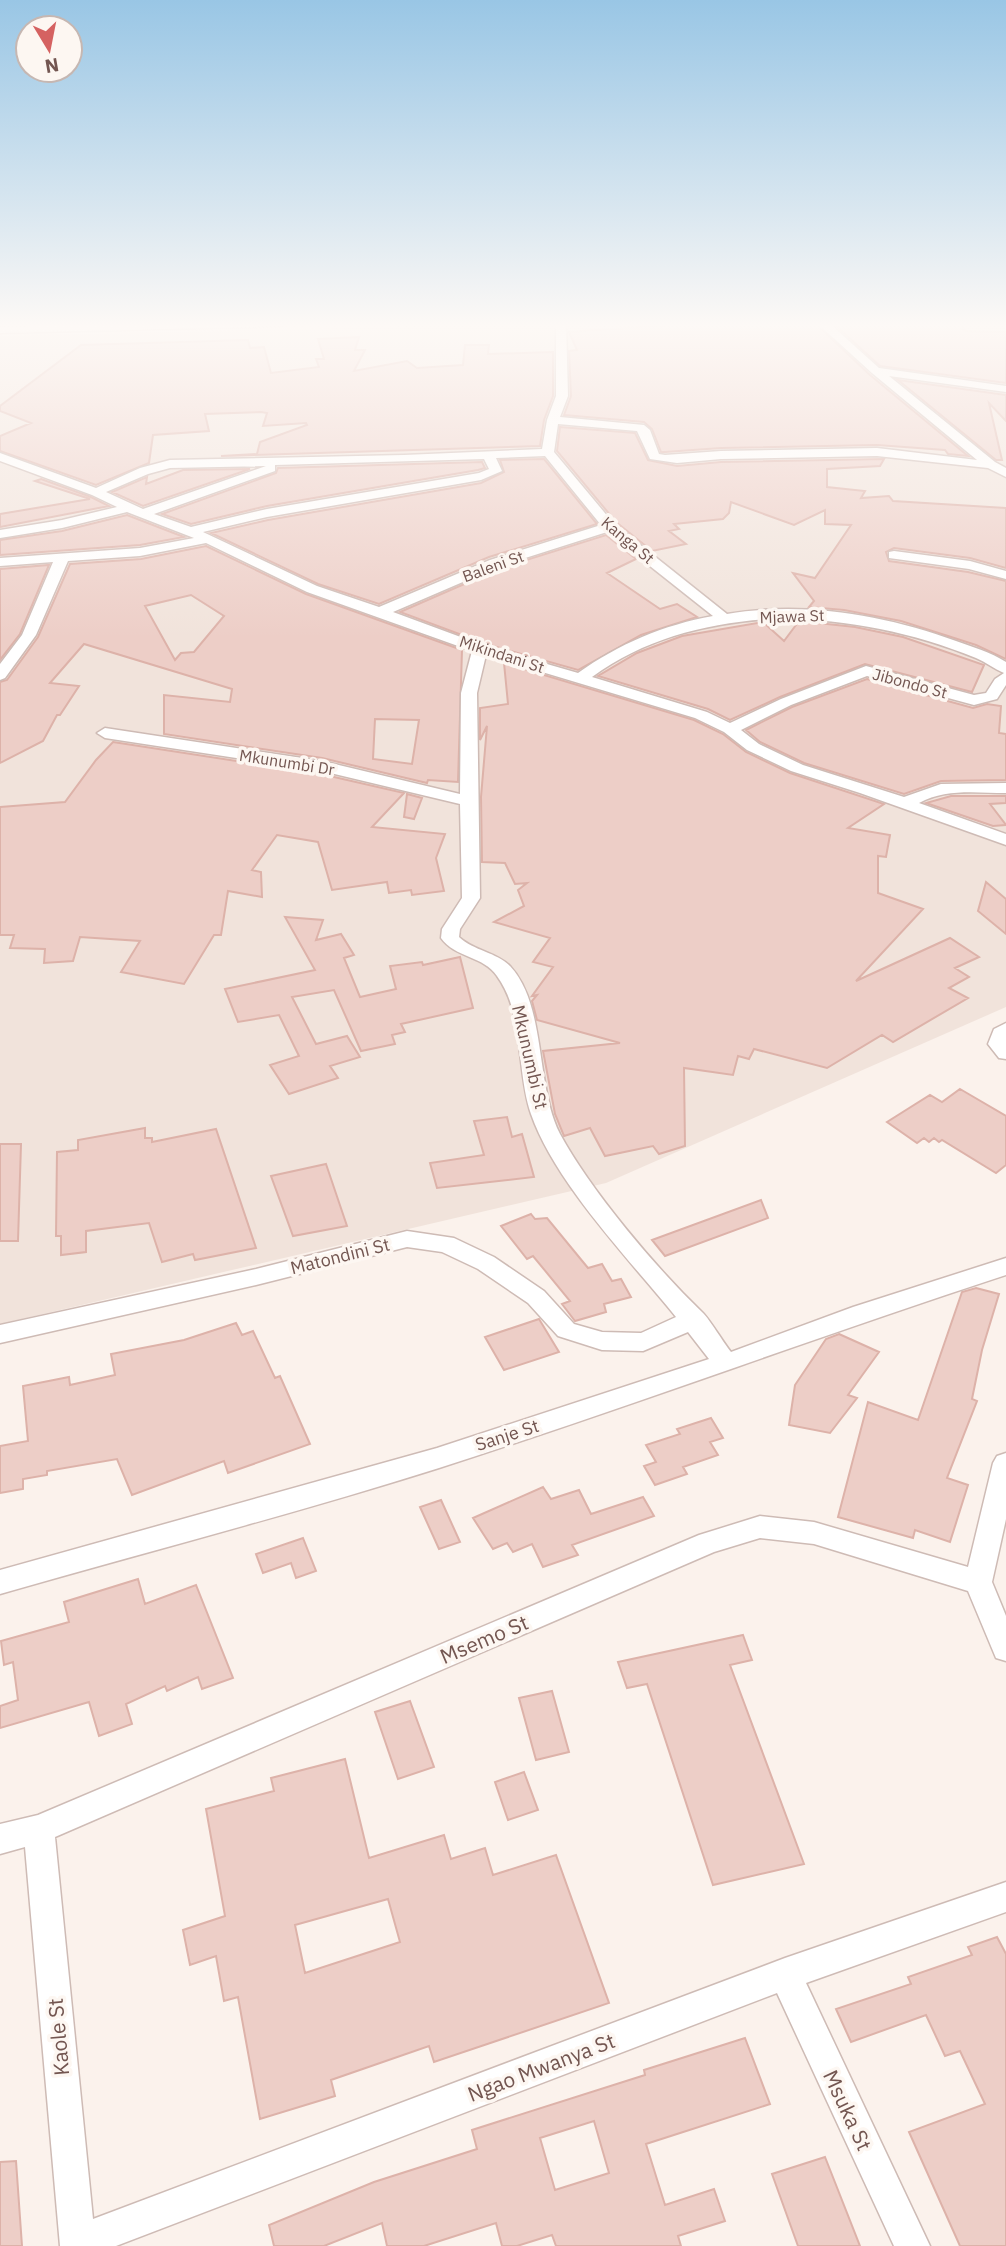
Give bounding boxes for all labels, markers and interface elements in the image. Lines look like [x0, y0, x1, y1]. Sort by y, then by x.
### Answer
north arrow [14, 14, 84, 84]
text: N [43, 53, 61, 79]
street label: Kanga St [597, 512, 659, 568]
street label: Baleni St [460, 546, 526, 586]
street label: Mjawa St [759, 605, 825, 627]
street label: Mikindani St [457, 631, 547, 677]
street label: Jibondo St [871, 663, 949, 703]
street label: Mkunumbi Dr [238, 745, 336, 779]
street label: Mkunumbi St [507, 1003, 553, 1111]
street label: Matondini St [288, 1233, 392, 1279]
street label: Sanje St [472, 1414, 542, 1456]
street label: Msemo St [436, 1608, 532, 1670]
street label: Kaole St [41, 1997, 75, 2077]
street label: Ngao Mwanya St [463, 2026, 619, 2108]
street label: Msuka St [817, 2065, 879, 2155]

